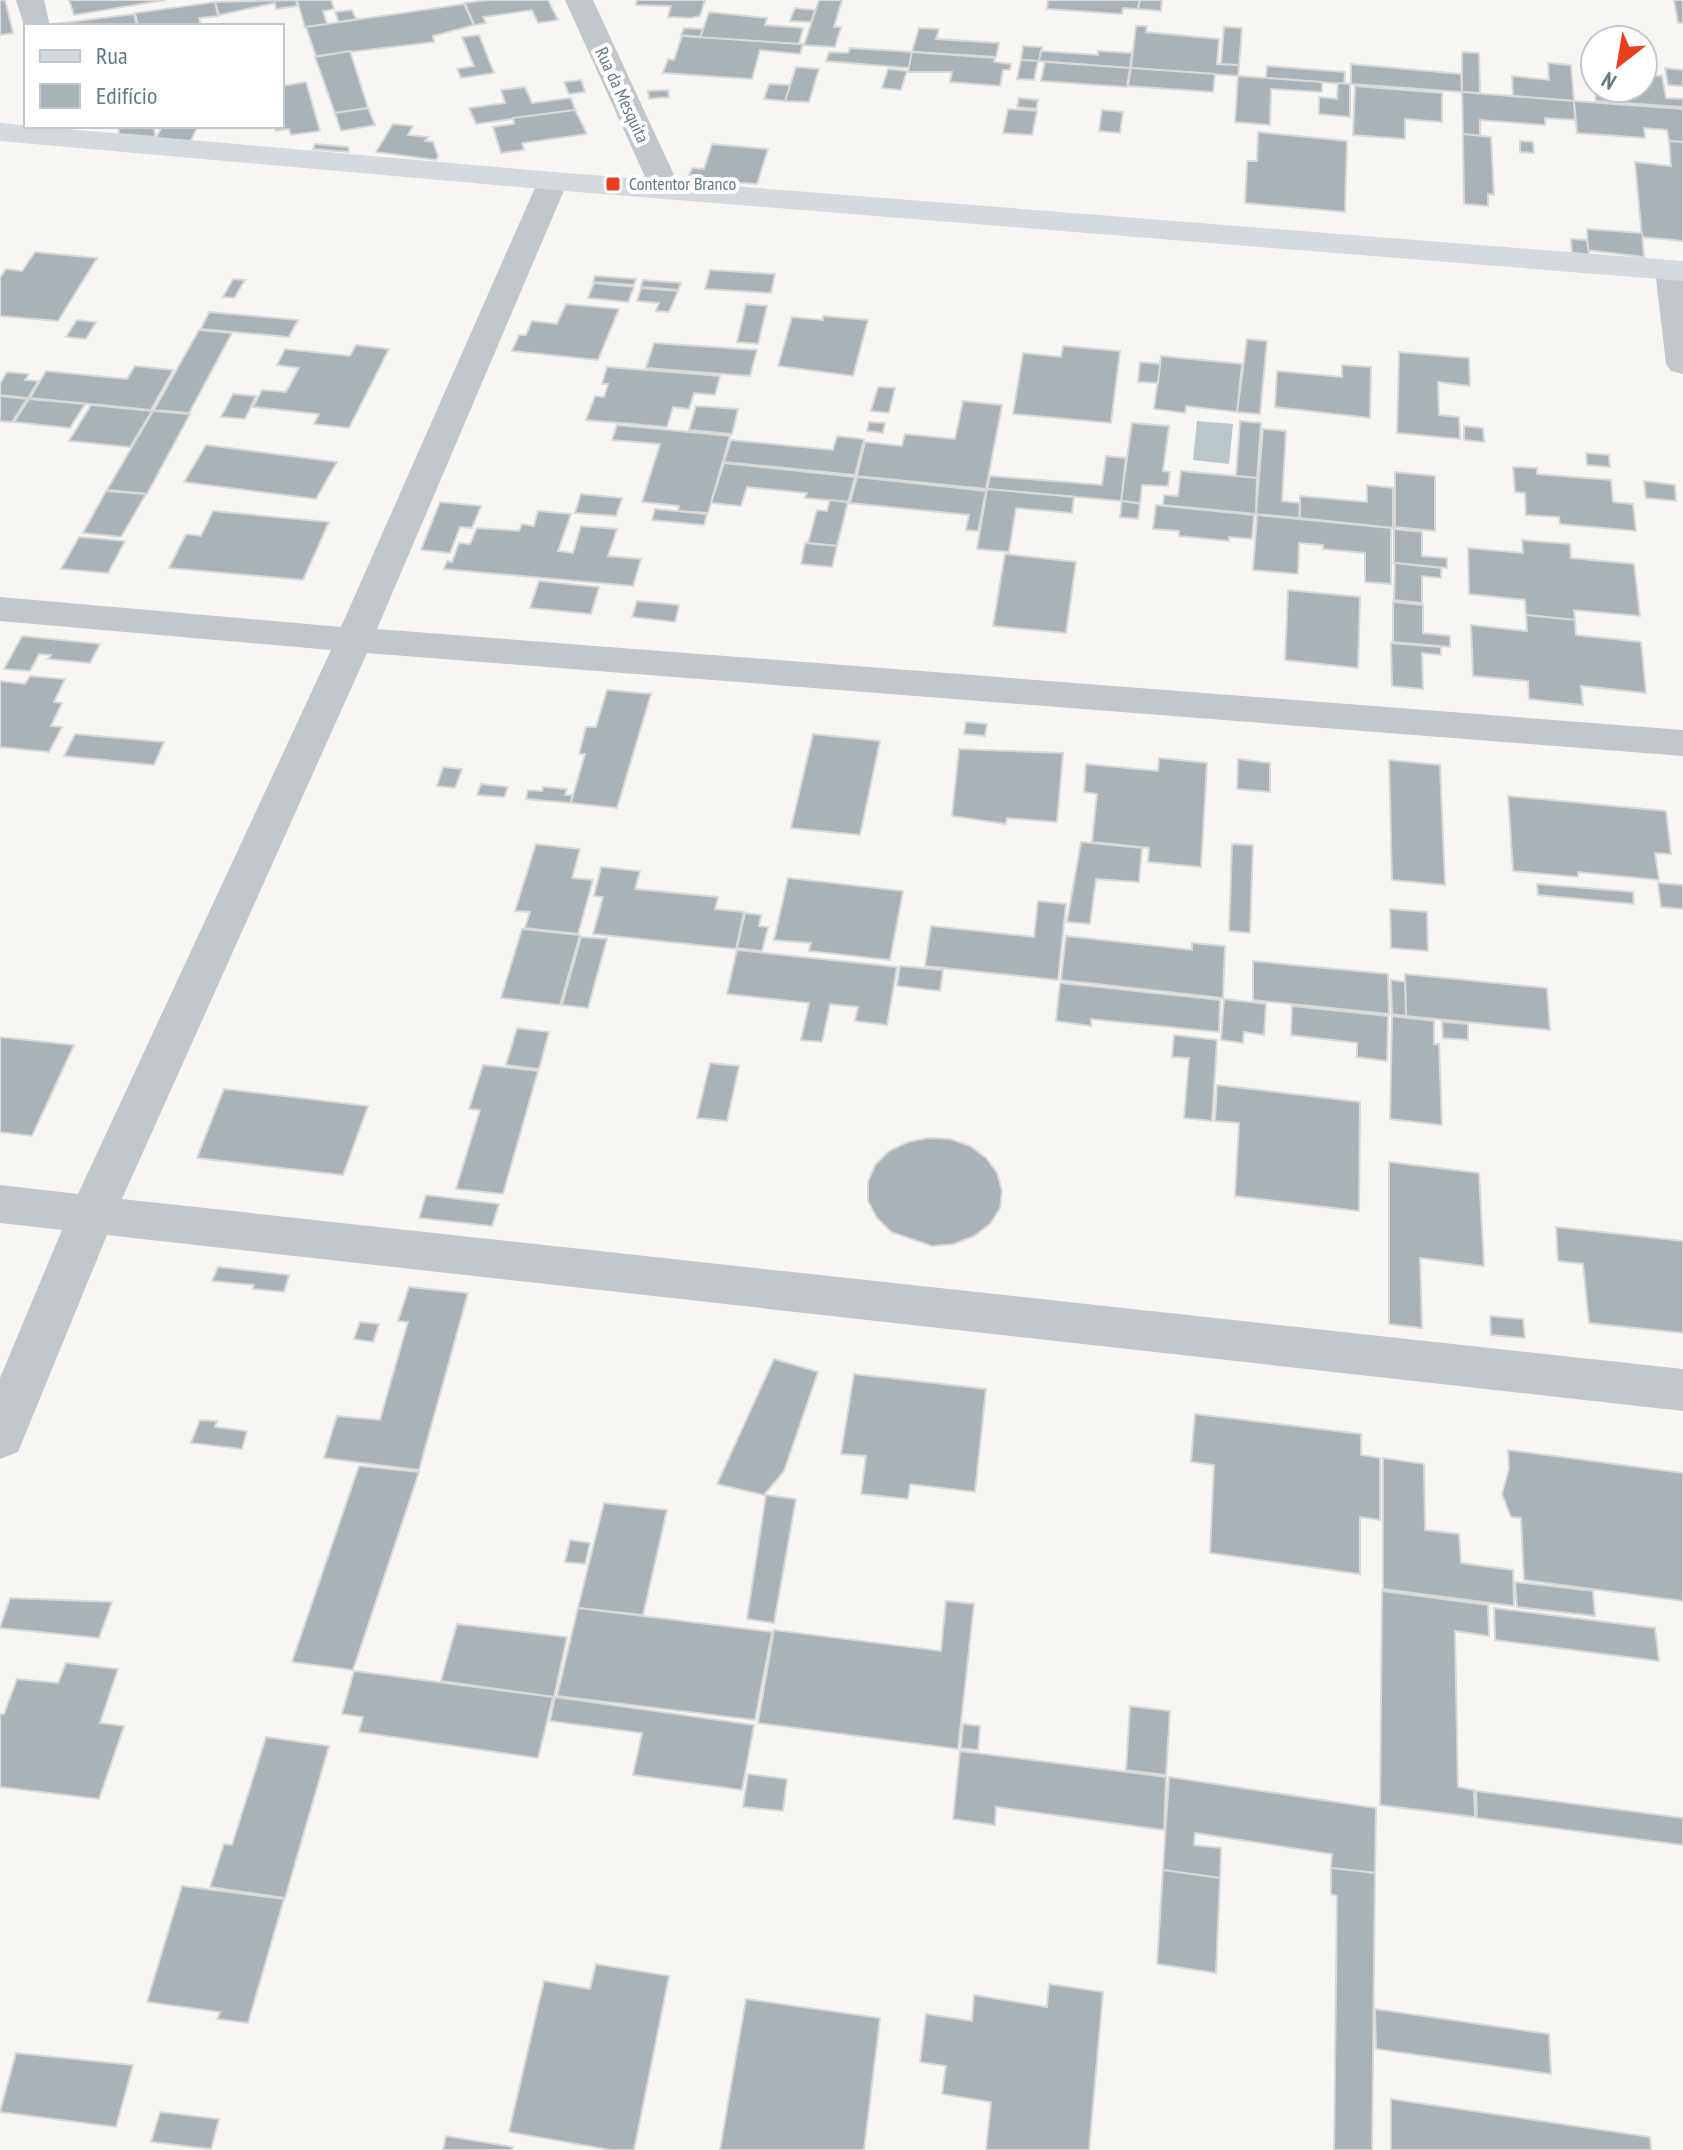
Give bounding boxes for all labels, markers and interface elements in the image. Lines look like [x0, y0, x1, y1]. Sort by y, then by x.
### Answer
legend [24, 24, 284, 128]
north arrow [1579, 24, 1659, 104]
text: Rua [96, 40, 128, 71]
street label: Rua da Mesquita [590, 43, 655, 146]
text: N [1596, 66, 1621, 96]
text: Edifício [96, 80, 157, 111]
place label: Contentor Branco [629, 172, 737, 195]
marker: Contentor Branco [604, 175, 622, 193]

